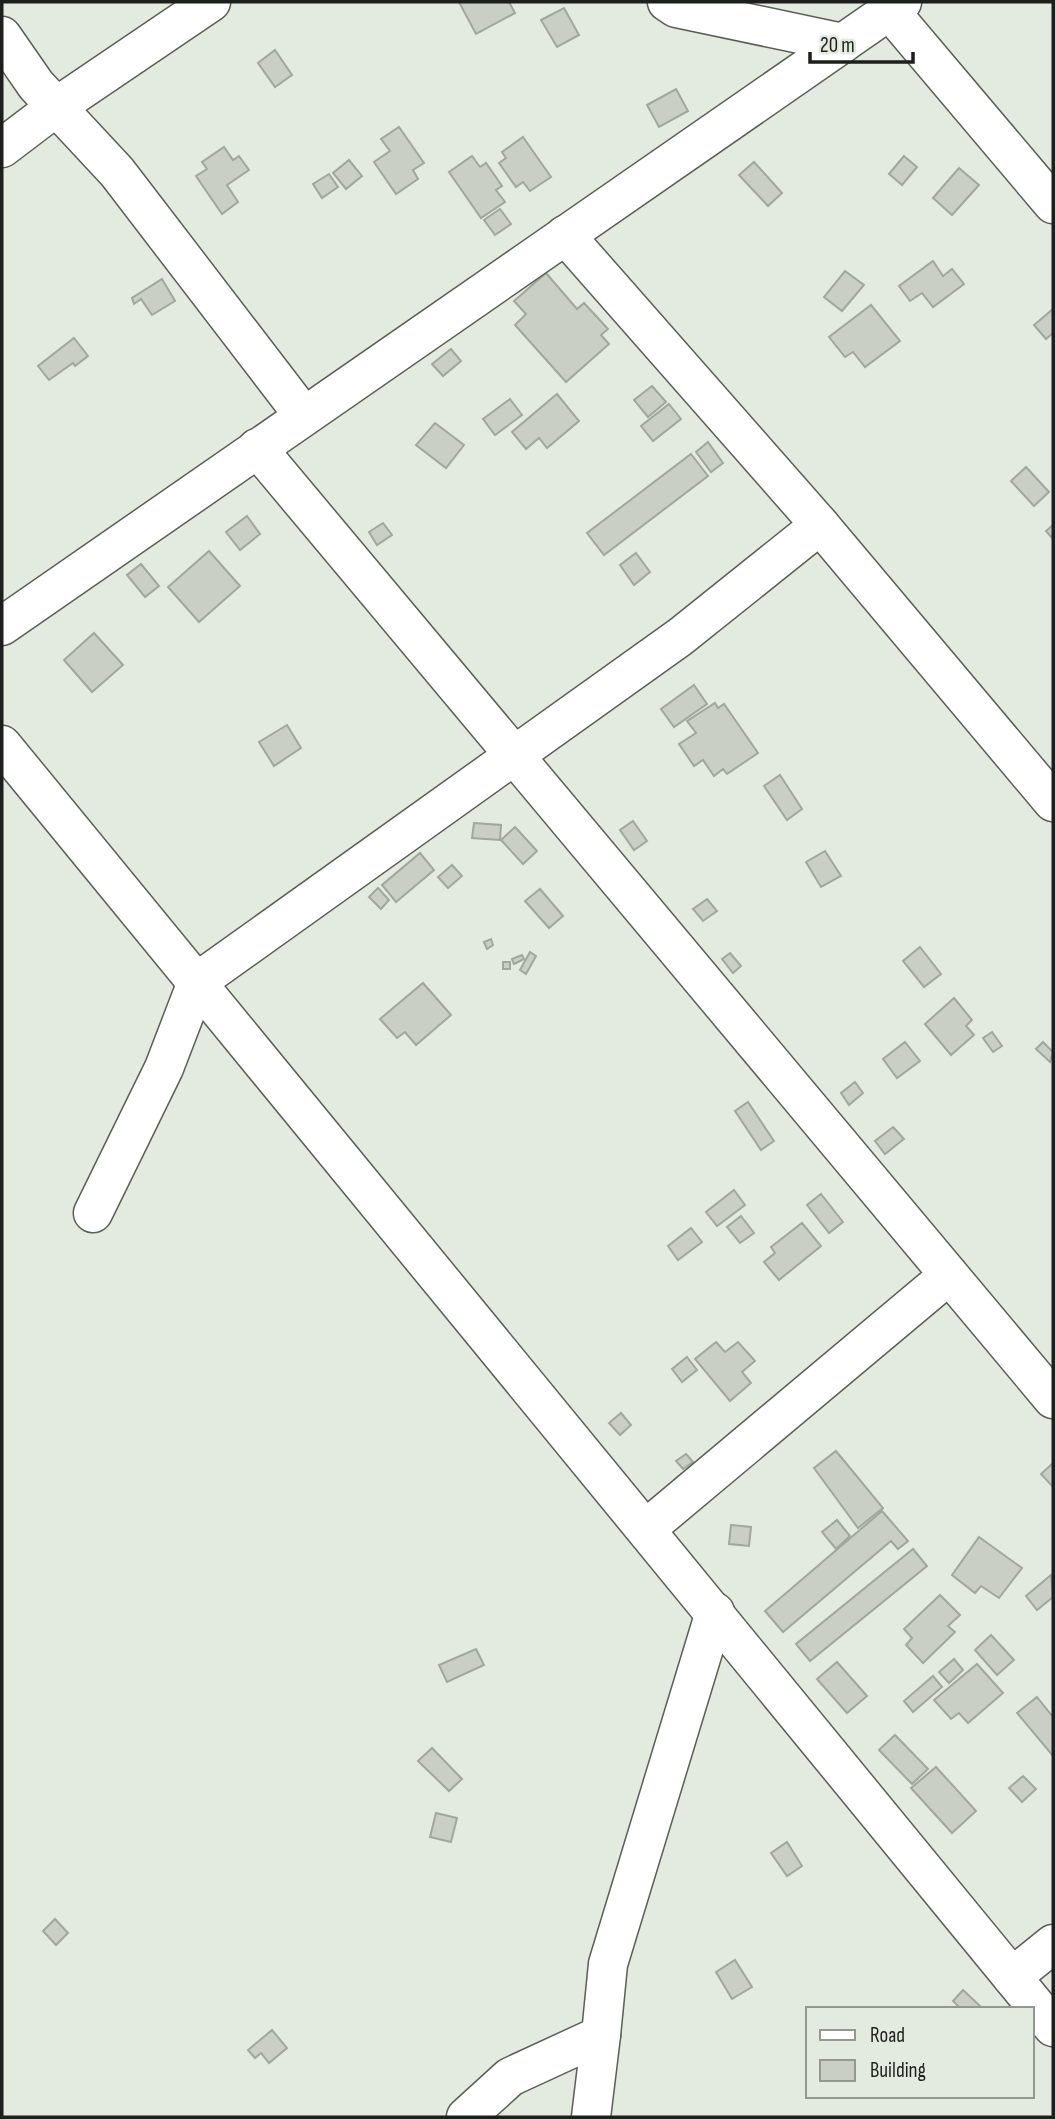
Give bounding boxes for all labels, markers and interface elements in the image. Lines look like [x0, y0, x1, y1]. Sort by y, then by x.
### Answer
scale bar [810, 21, 913, 65]
text: 20 m [820, 33, 855, 58]
legend [806, 2007, 1034, 2098]
text: Road [870, 2023, 905, 2048]
text: Building [870, 2058, 926, 2083]

